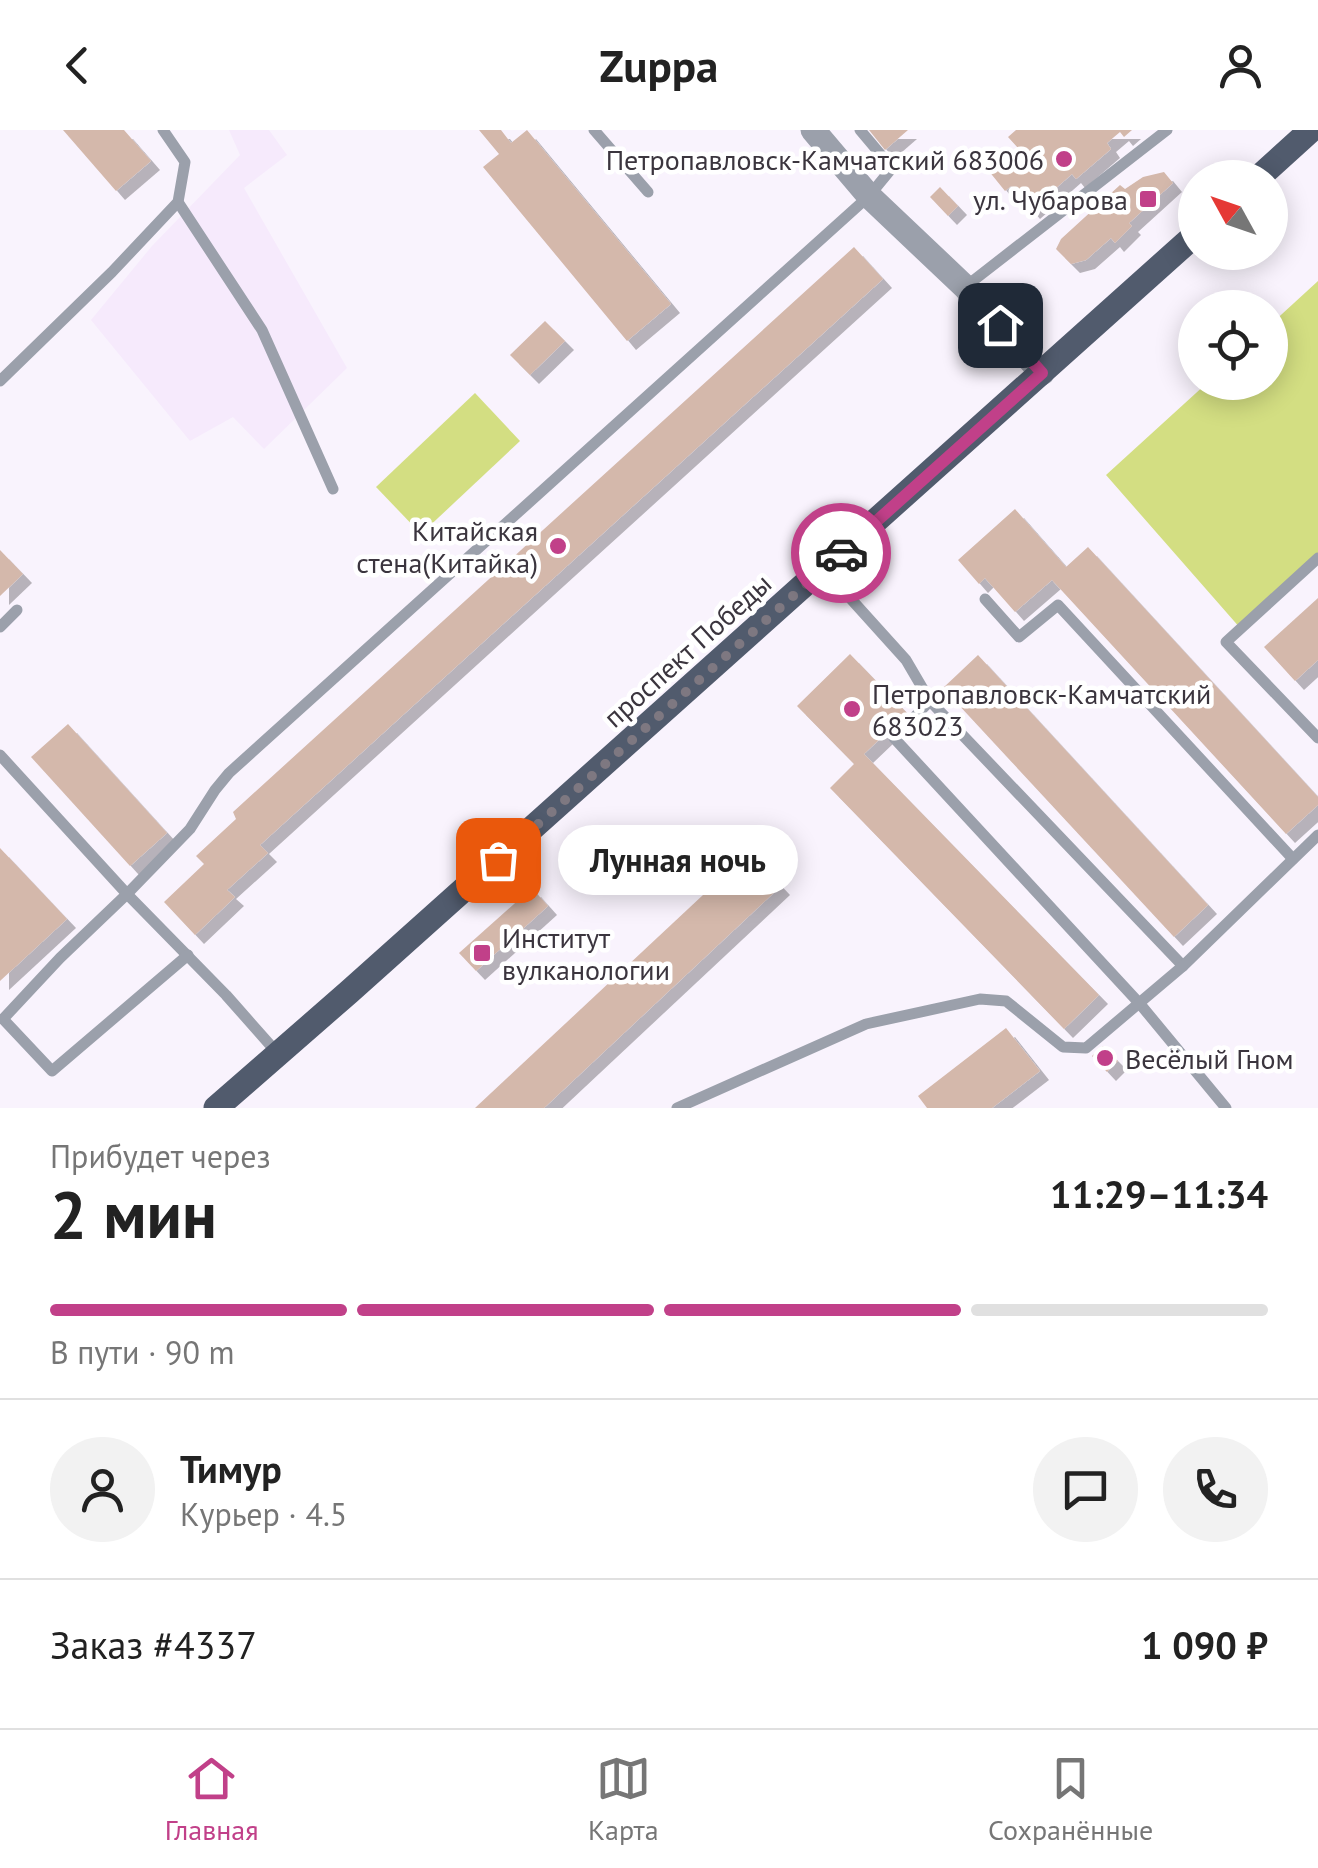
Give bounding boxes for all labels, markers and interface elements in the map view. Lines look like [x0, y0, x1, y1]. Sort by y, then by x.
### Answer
text: Zuppa [600, 36, 718, 94]
icon: back [50, 38, 105, 93]
icon: person [1213, 38, 1268, 93]
place label: Петропавловск-Камчатский 683006 [606, 141, 1044, 178]
marker: Петропавловск-Камчатский 683006 [1053, 148, 1075, 170]
north arrow [1178, 160, 1288, 270]
map controls [1178, 160, 1288, 400]
place label: ул. Чубарова [973, 181, 1128, 218]
marker: ул. Чубарова [1137, 188, 1159, 210]
pin [958, 283, 1043, 368]
button: locate [1178, 290, 1288, 400]
icon: home [973, 298, 1028, 353]
courier [791, 503, 891, 603]
place label: Китайская стена(Китайка) [356, 512, 538, 581]
icon: car [814, 526, 869, 581]
marker: Китайская стена(Китайка) [547, 535, 569, 557]
street label: проспект Победы [595, 565, 779, 735]
place label: Петропавловск-Камчатский 683023 [872, 675, 1211, 744]
marker: Петропавловск-Камчатский 683023 [841, 698, 863, 720]
pin [456, 818, 541, 903]
callout: Лунная ночь [558, 825, 798, 895]
icon: bag [471, 833, 526, 888]
text: Лунная ночь [590, 839, 766, 881]
place label: Институт вулканологии [502, 919, 670, 988]
marker: Институт вулканологии [471, 942, 493, 964]
place label: Весёлый Гном [1125, 1040, 1294, 1077]
marker: Весёлый Гном [1094, 1047, 1116, 1069]
text: Прибудет через [50, 1135, 271, 1177]
text: 11:29–11:34 [1050, 1169, 1268, 1218]
text: 2 мин [50, 1172, 217, 1256]
text: В пути · 90 m [50, 1331, 235, 1373]
button: person [50, 1437, 155, 1542]
button: chat [1033, 1437, 1138, 1542]
button: phone [1163, 1437, 1268, 1542]
text: Тимур [180, 1444, 282, 1493]
text: Курьер · 4.5 [180, 1493, 347, 1535]
text: Заказ #4337 [50, 1620, 257, 1669]
text: 1 090 ₽ [1141, 1620, 1268, 1669]
tab: Главная [165, 1751, 258, 1848]
tab: Карта [588, 1751, 659, 1848]
tab: Сохранённые [988, 1751, 1153, 1848]

